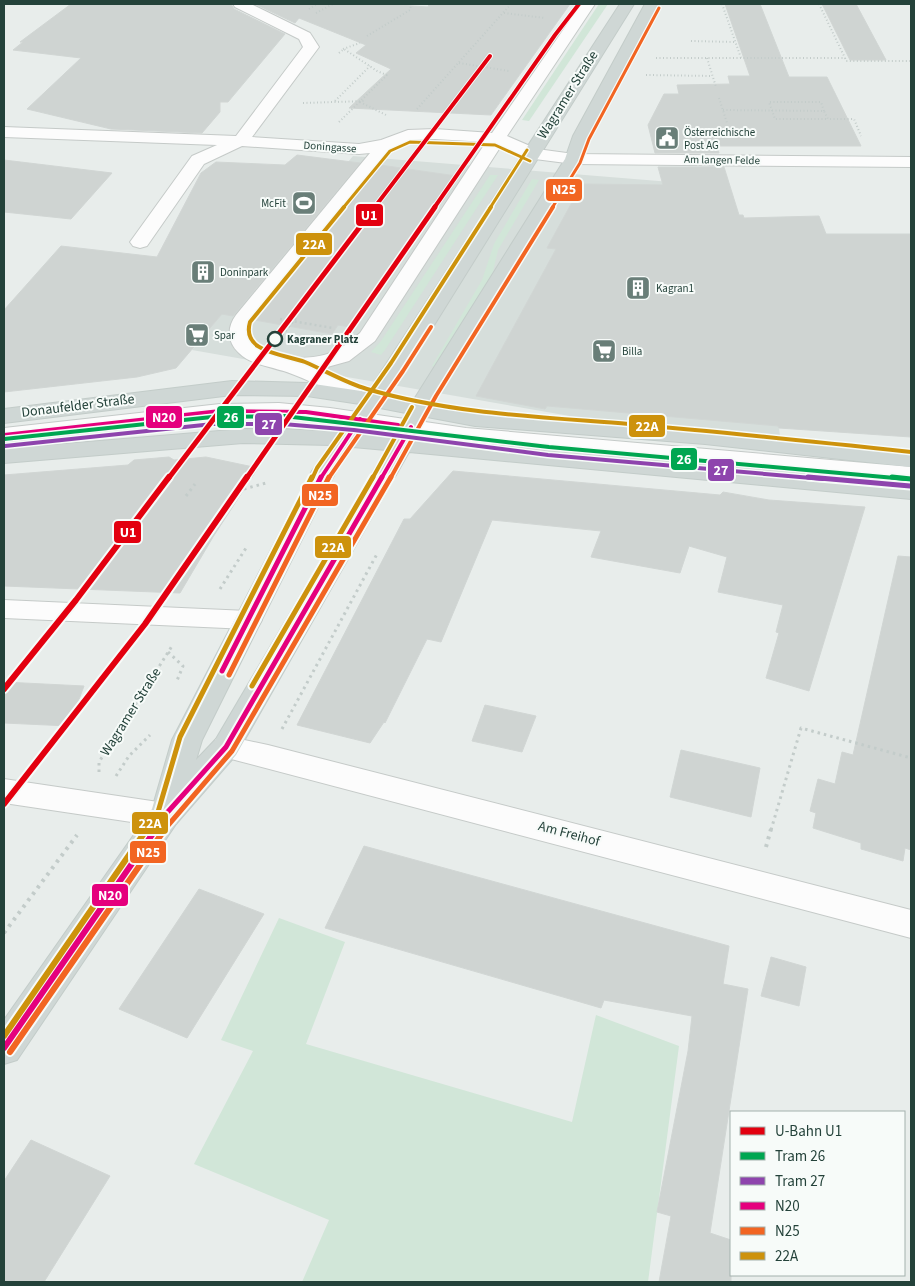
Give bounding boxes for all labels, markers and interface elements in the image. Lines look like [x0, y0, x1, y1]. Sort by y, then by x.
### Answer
street label: Wagramer Straße [533, 47, 603, 143]
public building icon: Österreichische Post AG [654, 125, 680, 151]
place label: Österreichische Post AG [684, 125, 756, 153]
street label: Doningasse [303, 138, 358, 156]
street label: Am langen Felde [684, 152, 761, 168]
line badge: N25 [545, 178, 583, 202]
text: N25 [552, 180, 576, 200]
sports icon: McFit [291, 190, 317, 216]
place label: McFit [261, 196, 286, 211]
line badge: U1 [355, 203, 384, 227]
text: U1 [361, 206, 377, 226]
line badge: 22A [295, 232, 333, 256]
text: 22A [303, 235, 326, 255]
building icon: Doninpark [190, 259, 216, 285]
place label: Doninpark [220, 265, 269, 280]
building icon: Kagran1 [625, 275, 651, 301]
place label: Kagran1 [656, 281, 694, 296]
supermarket icon: Spar [184, 322, 210, 348]
place label: Spar [214, 328, 235, 343]
marker: Kagraner Platz [267, 331, 283, 347]
place label: Kagraner Platz [287, 332, 358, 347]
supermarket icon: Billa [591, 338, 617, 364]
place label: Billa [622, 344, 642, 359]
street label: Donaufelder Straße [20, 389, 136, 423]
line badge: N20 [145, 405, 183, 429]
line badge: 26 [216, 405, 245, 429]
text: N20 [152, 408, 176, 428]
text: 26 [224, 408, 238, 428]
line badge: 27 [254, 412, 283, 436]
line badge: 22A [628, 414, 666, 438]
text: 27 [262, 415, 276, 435]
text: 22A [636, 417, 659, 437]
line badge: 26 [670, 447, 698, 471]
text: 26 [677, 450, 691, 470]
line badge: 27 [707, 458, 735, 482]
text: 27 [714, 461, 728, 481]
line badge: N25 [301, 483, 339, 507]
text: N25 [308, 486, 332, 506]
line badge: U1 [113, 520, 142, 544]
text: U1 [120, 523, 136, 543]
line badge: 22A [314, 535, 352, 559]
text: 22A [322, 538, 345, 558]
street label: Wagramer Straße [96, 664, 166, 760]
line badge: 22A [131, 811, 169, 835]
text: 22A [139, 814, 162, 834]
street label: Am Freihof [536, 816, 603, 852]
line badge: N25 [129, 840, 167, 864]
text: N25 [136, 843, 160, 863]
line badge: N20 [91, 883, 129, 907]
text: N20 [98, 886, 122, 906]
legend [730, 1111, 905, 1276]
text: U-Bahn U1 [775, 1121, 842, 1142]
text: Tram 26 [775, 1146, 825, 1167]
text: Tram 27 [775, 1171, 825, 1192]
text: N20 [775, 1196, 800, 1217]
text: N25 [775, 1221, 800, 1242]
text: 22A [775, 1246, 799, 1267]

